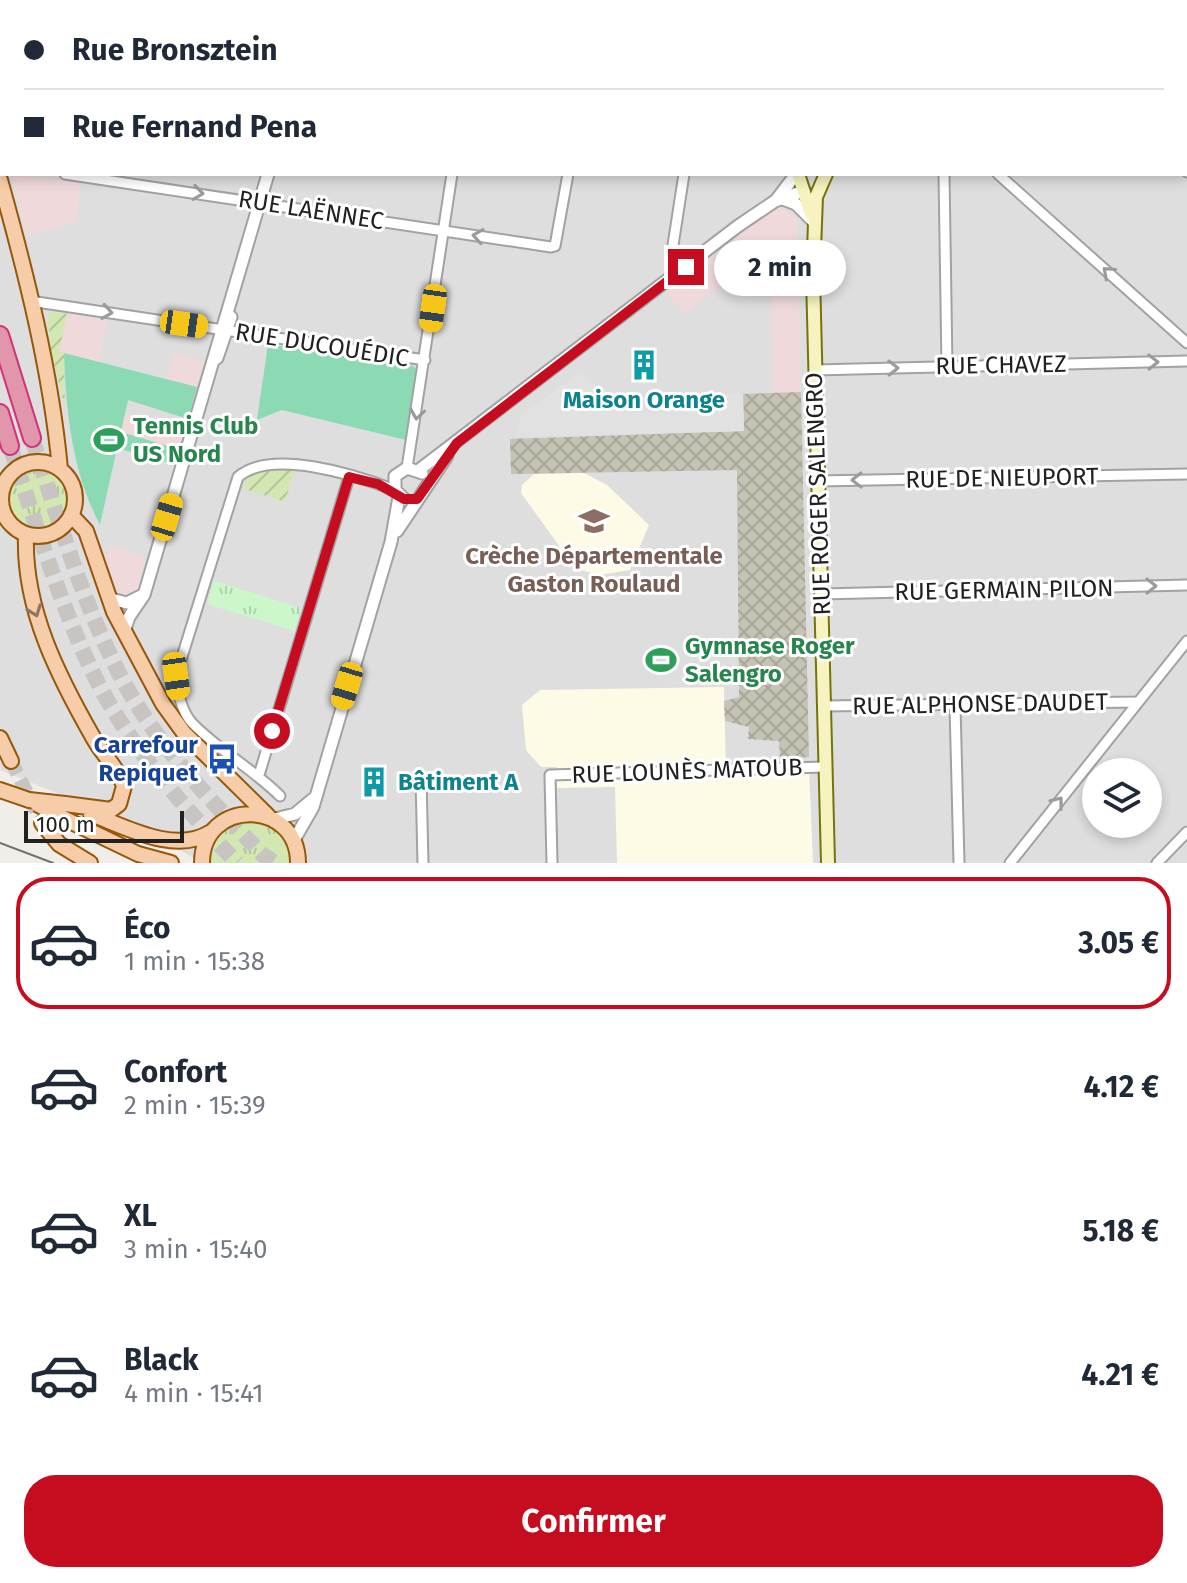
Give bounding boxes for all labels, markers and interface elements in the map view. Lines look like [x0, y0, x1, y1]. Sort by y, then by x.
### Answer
text: Rue Bronsztein [72, 32, 277, 68]
text: Rue Fernand Pena [72, 109, 317, 145]
one-way arrow [191, 184, 205, 201]
street label: RUE LAËNNEC [236, 185, 386, 235]
one-way arrow [472, 228, 485, 245]
callout: 2 min [714, 239, 846, 295]
route end [668, 249, 704, 285]
text: 2 min [748, 252, 812, 283]
one-way arrow [1103, 267, 1117, 282]
car [418, 283, 448, 333]
one-way arrow [100, 303, 114, 320]
car [159, 309, 209, 339]
street label: RUE DUCOUÉDIC [233, 316, 411, 373]
building icon: Maison Orange [627, 348, 661, 382]
street label: RUE CHAVEZ [935, 350, 1067, 380]
one-way arrow [1147, 353, 1160, 371]
one-way arrow [887, 359, 900, 376]
street label: RUE ROGER SALENGRO [800, 372, 836, 616]
place label: Maison Orange [563, 386, 725, 414]
one-way arrow [409, 407, 426, 421]
place label: Tennis Club US Nord [133, 412, 258, 468]
sports icon: Tennis Club US Nord [92, 423, 126, 457]
street label: RUE DE NIEUPORT [905, 462, 1099, 494]
one-way arrow [850, 472, 863, 489]
car [149, 491, 185, 543]
school or university icon: Crèche Départementale Gaston Roulaud [577, 504, 611, 538]
place label: Crèche Départementale Gaston Roulaud [465, 542, 723, 598]
street label: RUE GERMAIN PILON [894, 574, 1114, 606]
one-way arrow [1145, 578, 1158, 595]
one-way arrow [26, 603, 42, 617]
place label: Gymnase Roger Salengro [685, 632, 855, 688]
sports icon: Gymnase Roger Salengro [644, 643, 678, 677]
car [161, 651, 191, 701]
car [329, 660, 365, 712]
street label: RUE ALPHONSE DAUDET [852, 688, 1109, 720]
route start [254, 713, 290, 749]
place label: Carrefour Repiquet [94, 731, 199, 787]
bus stop icon: Carrefour Repiquet [205, 742, 239, 776]
street label: RUE LOUNÈS MATOUB [571, 752, 803, 789]
map controls [1082, 758, 1162, 838]
button: layers [1082, 758, 1162, 838]
building icon: Bâtiment A [357, 765, 391, 799]
place label: Bâtiment A [398, 768, 519, 796]
one-way arrow [1049, 796, 1063, 811]
scale bar [24, 807, 184, 843]
text: 100 m [36, 811, 95, 838]
icon: car [28, 907, 100, 979]
text: Éco [124, 910, 170, 946]
text: 3.05 € [1078, 925, 1159, 961]
text: 1 min · 15:38 [124, 946, 265, 977]
icon: car [28, 1051, 100, 1123]
text: Confort [124, 1054, 227, 1090]
text: 4.12 € [1084, 1069, 1159, 1105]
text: 2 min · 15:39 [124, 1090, 266, 1121]
icon: car [28, 1195, 100, 1267]
text: XL [124, 1198, 157, 1234]
text: 5.18 € [1083, 1213, 1159, 1249]
text: 3 min · 15:40 [124, 1234, 267, 1265]
icon: car [28, 1339, 100, 1411]
text: Black [124, 1342, 199, 1378]
text: 4.21 € [1081, 1357, 1159, 1393]
text: 4 min · 15:41 [124, 1378, 264, 1409]
button: Confirmer [24, 1475, 1163, 1567]

